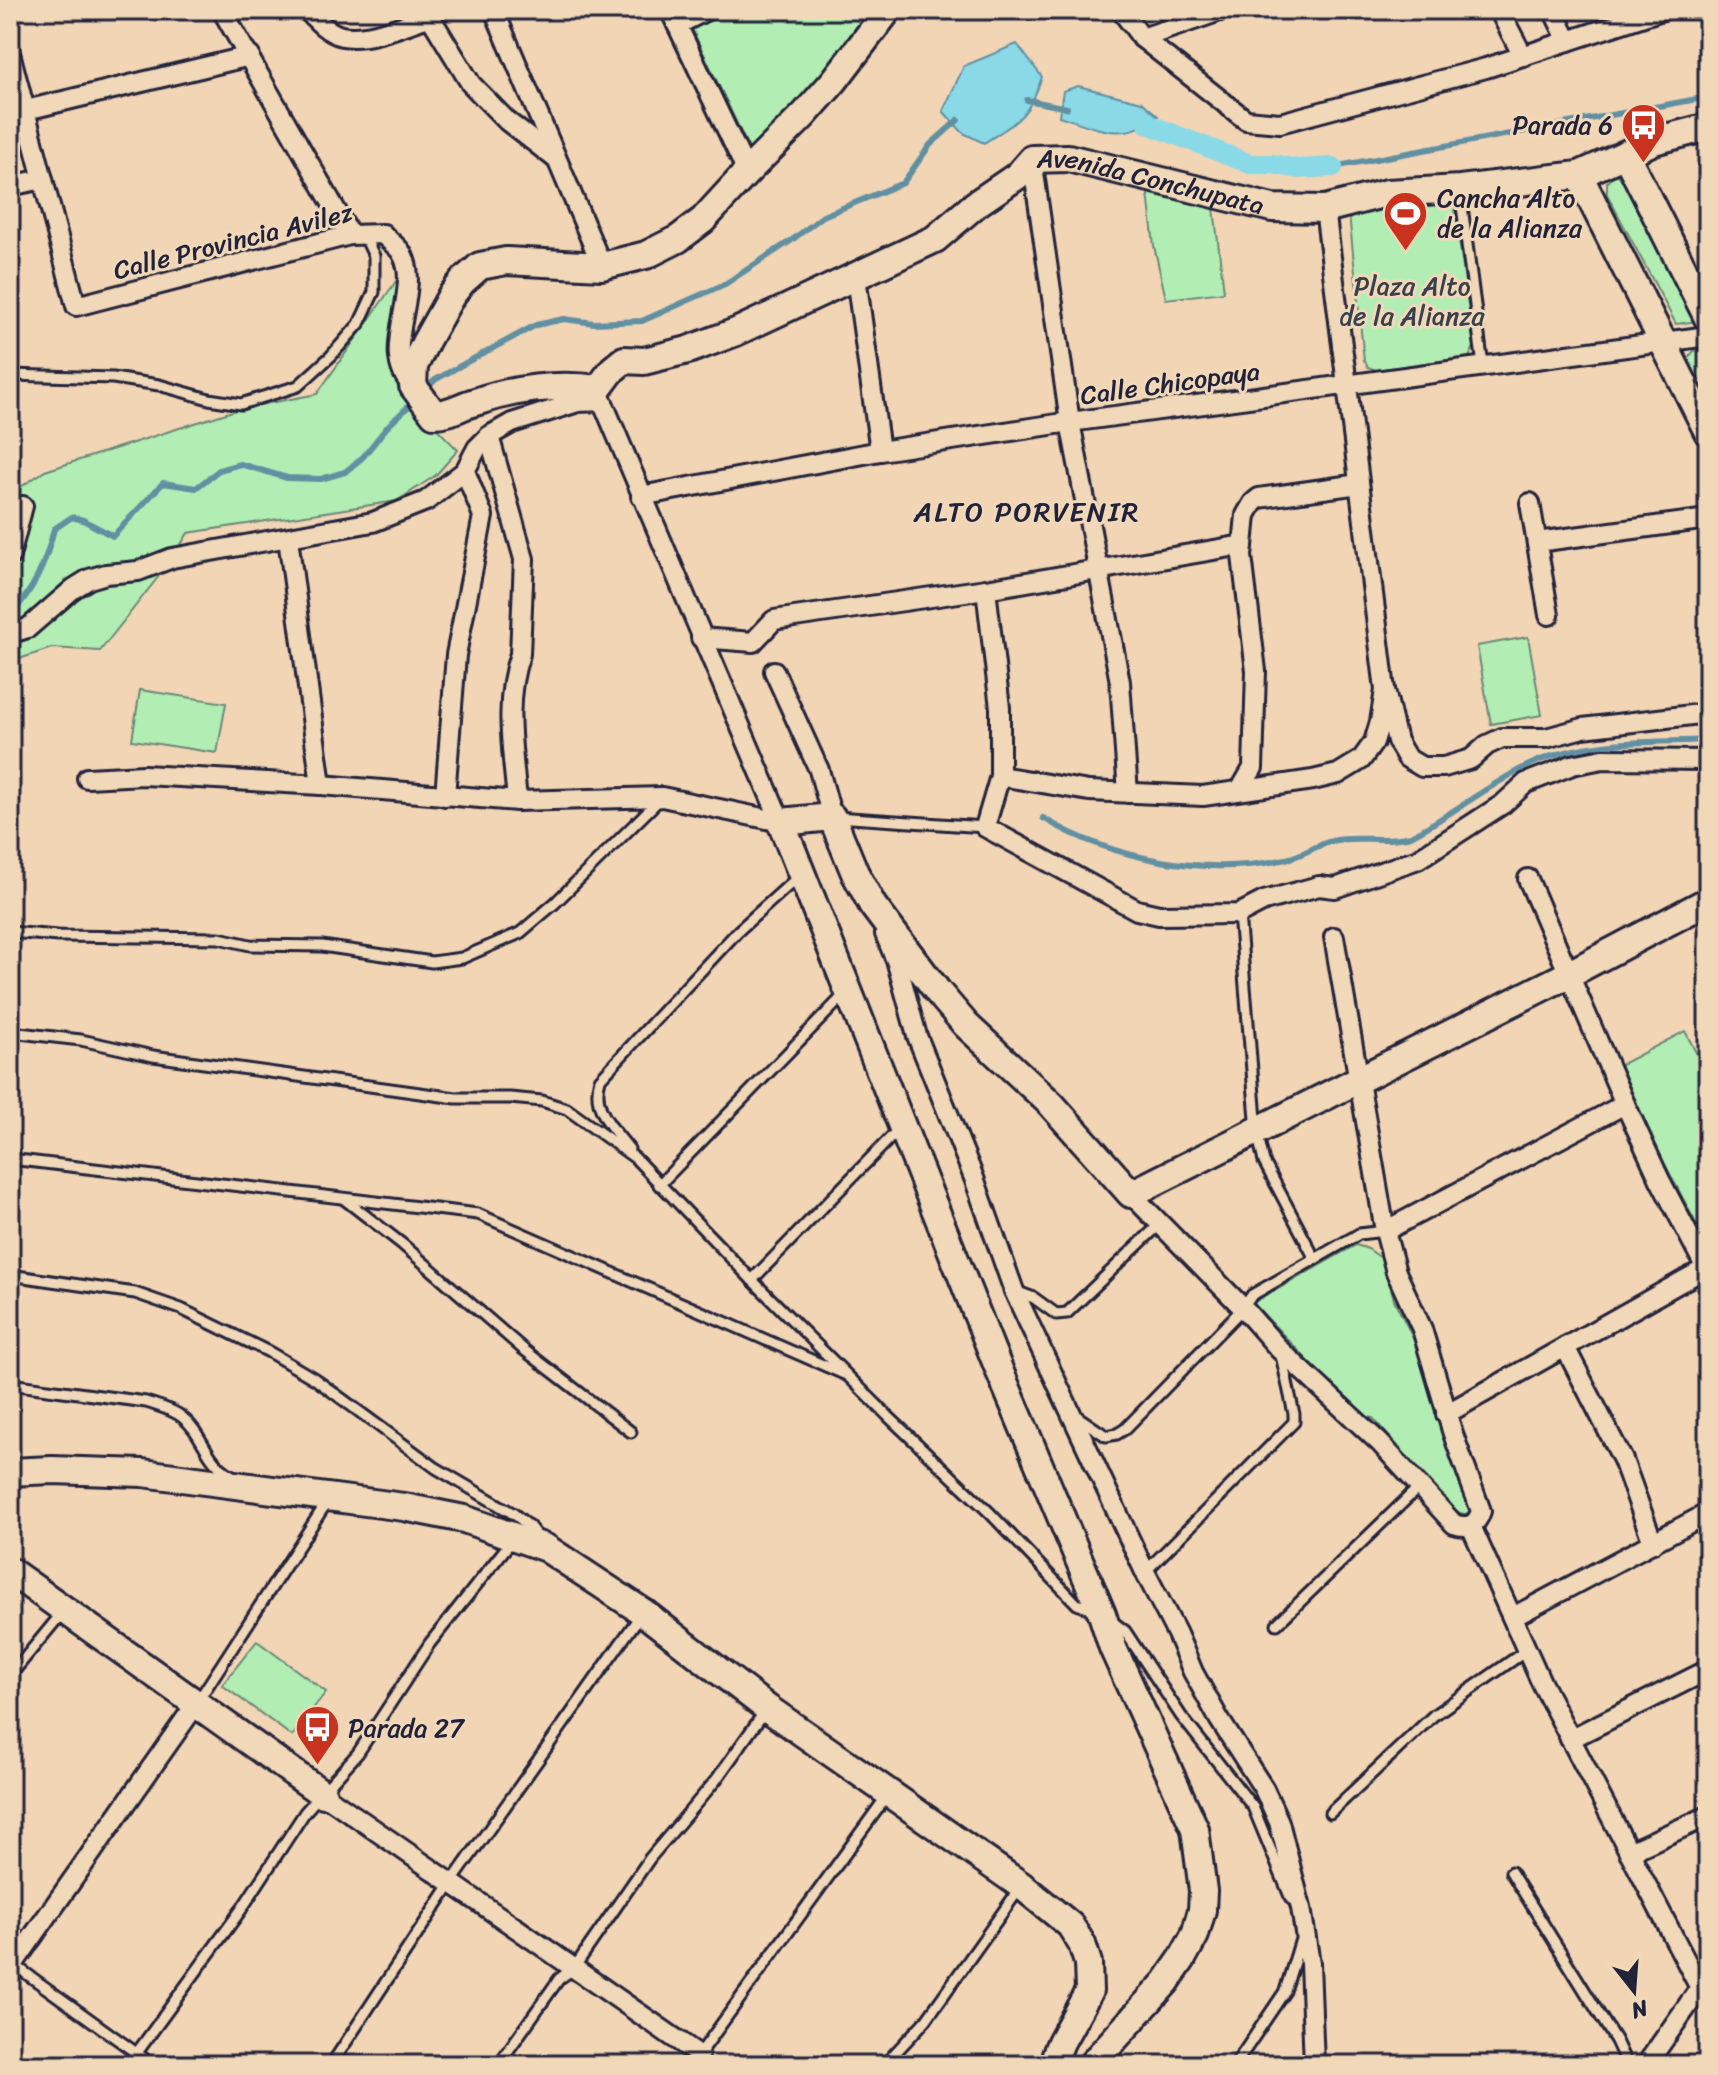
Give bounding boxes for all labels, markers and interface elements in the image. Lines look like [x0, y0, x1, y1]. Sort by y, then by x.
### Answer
bus stop icon: Parada 6 [1620, 101, 1668, 164]
place label: Parada 6 [1512, 102, 1613, 148]
street label: Avenida Conchupata [1035, 135, 1269, 228]
place label: Cancha Alto de la Alianza [1437, 175, 1583, 251]
street label: Calle Provincia Avilez [108, 189, 358, 293]
sports icon: Cancha Alto de la Alianza [1382, 189, 1430, 252]
park label: Plaza Alto de la Alianza [1339, 263, 1486, 339]
street label: Calle Chicopaya [1077, 348, 1263, 418]
district label: ALTO PORVENIR [913, 487, 1140, 536]
bus stop icon: Parada 27 [293, 1704, 341, 1767]
place label: Parada 27 [348, 1705, 466, 1751]
north arrow [1594, 1951, 1674, 2031]
text: N [1626, 1988, 1654, 2031]

